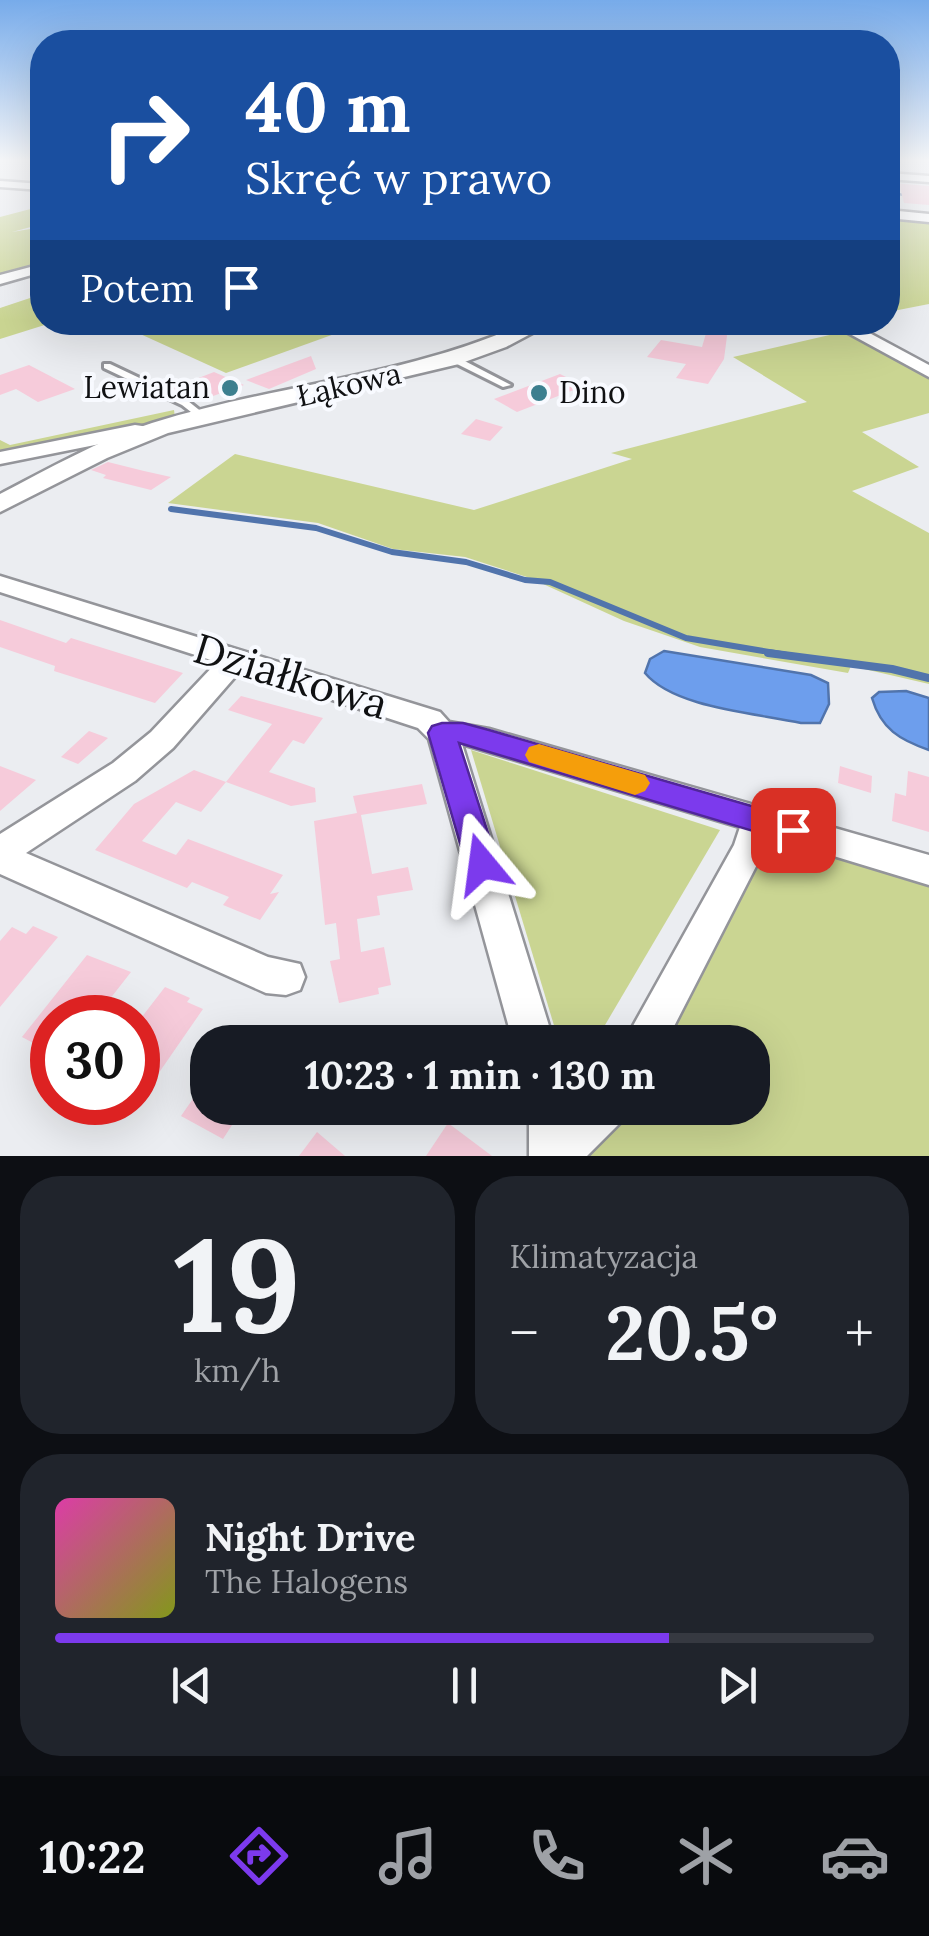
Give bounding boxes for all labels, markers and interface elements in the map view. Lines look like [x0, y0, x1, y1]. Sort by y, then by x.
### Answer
text: 40 m [245, 62, 411, 151]
icon: right [80, 70, 210, 200]
text: Skręć w prawo [245, 149, 552, 206]
icon: arrive [214, 260, 269, 315]
text: Potem [80, 264, 194, 312]
street label: Łąkowa [293, 354, 405, 414]
place label: Lewiatan [83, 368, 210, 406]
place label: Dino [559, 373, 626, 411]
marker: Lewiatan [219, 377, 241, 399]
marker: Dino [528, 382, 550, 404]
street label: Działkowa [187, 621, 395, 731]
pin [751, 788, 836, 873]
icon: arrive [766, 803, 821, 858]
position arrow [430, 812, 534, 916]
speed limit sign: 30 [30, 995, 160, 1125]
text: 10:23 · 1 min · 130 m [305, 1051, 655, 1099]
text: 19 [173, 1201, 301, 1368]
text: Klimatyzacja [510, 1236, 698, 1277]
text: 20.5° [605, 1285, 778, 1381]
text: − [510, 1298, 539, 1368]
text: + [845, 1298, 874, 1368]
text: km/h [194, 1350, 280, 1391]
text: Night Drive [205, 1513, 416, 1561]
text: The Halogens [205, 1561, 408, 1602]
icon: previous [164, 1658, 219, 1713]
icon: pause [437, 1658, 492, 1713]
icon: next [710, 1658, 765, 1713]
icon: directions [224, 1821, 294, 1891]
icon: music [373, 1821, 443, 1891]
icon: phone [522, 1821, 592, 1891]
icon: climate [671, 1821, 741, 1891]
icon: car [820, 1821, 890, 1891]
text: 10:22 [39, 1828, 146, 1885]

